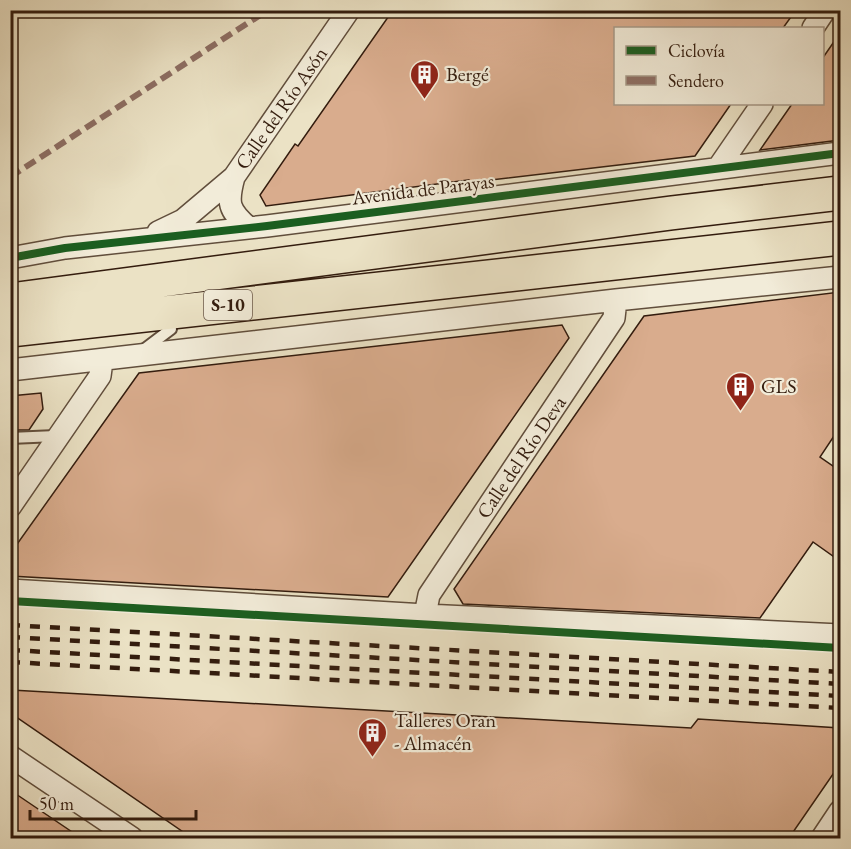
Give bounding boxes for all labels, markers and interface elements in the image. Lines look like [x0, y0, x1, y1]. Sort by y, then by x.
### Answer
legend [614, 27, 824, 105]
text: Ciclovía [668, 39, 726, 62]
street label: Calle del Río Asón [229, 41, 333, 174]
building icon: Bergé [409, 58, 441, 100]
place label: Bergé [446, 61, 489, 87]
text: Sendero [668, 69, 724, 92]
street label: Avenida de Parayas [349, 167, 496, 211]
road number: S-10 [204, 290, 252, 320]
building icon: GLS [724, 370, 756, 412]
place label: GLS [761, 373, 797, 399]
street label: Calle del Río Deva [470, 391, 572, 523]
place label: Talleres Oran - Almacén [394, 707, 497, 756]
building icon: Talleres Oran - Almacén [357, 716, 389, 758]
scale bar [30, 783, 196, 821]
text: 50 m [39, 792, 74, 815]

